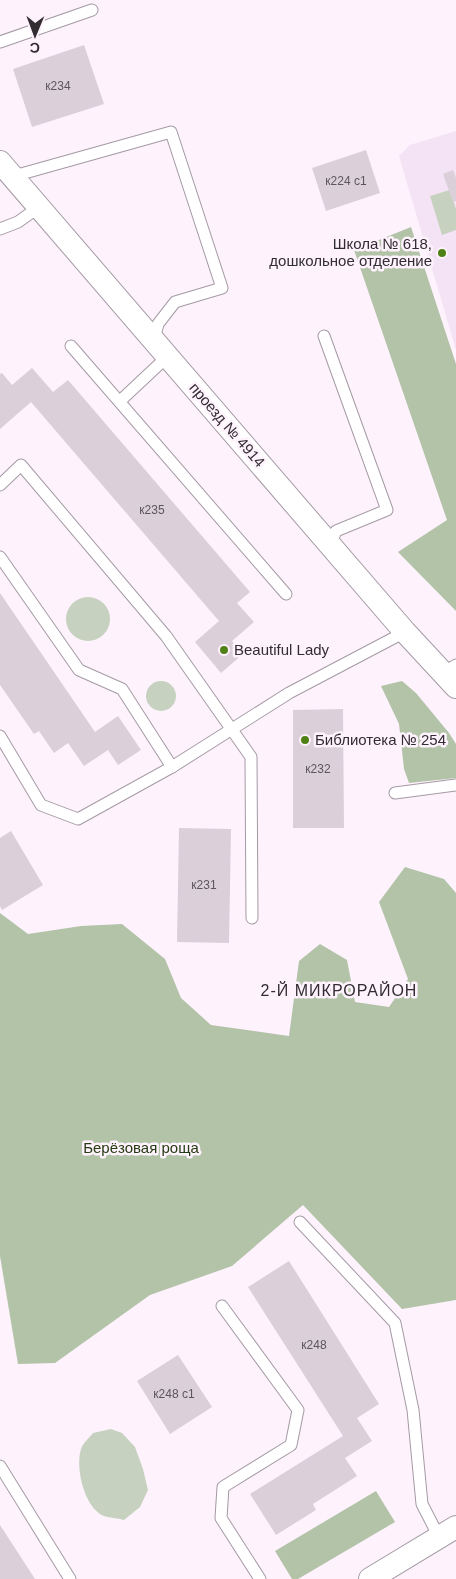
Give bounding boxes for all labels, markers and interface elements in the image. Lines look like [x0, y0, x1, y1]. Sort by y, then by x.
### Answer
north arrow [10, 10, 60, 60]
text: С [30, 40, 40, 56]
house number: к234 [45, 79, 71, 93]
house number: к224 с1 [325, 174, 367, 188]
place label: Школа № 618, дошкольное отделение [269, 235, 432, 269]
marker: Школа № 618, дошкольное отделение [436, 247, 448, 259]
street label: проезд № 4914 [186, 379, 269, 470]
house number: к235 [139, 503, 165, 517]
place label: Beautiful Lady [234, 641, 330, 658]
marker: Beautiful Lady [218, 644, 230, 656]
place label: Библиотека № 254 [315, 731, 446, 748]
marker: Библиотека № 254 [299, 734, 311, 746]
house number: к232 [305, 762, 331, 776]
house number: к231 [191, 878, 217, 892]
district label: 2-Й МИКРОРАЙОН [261, 981, 417, 999]
park label: Берёзовая роща [83, 1139, 200, 1156]
house number: к248 [301, 1338, 327, 1352]
house number: к248 с1 [153, 1387, 195, 1401]

